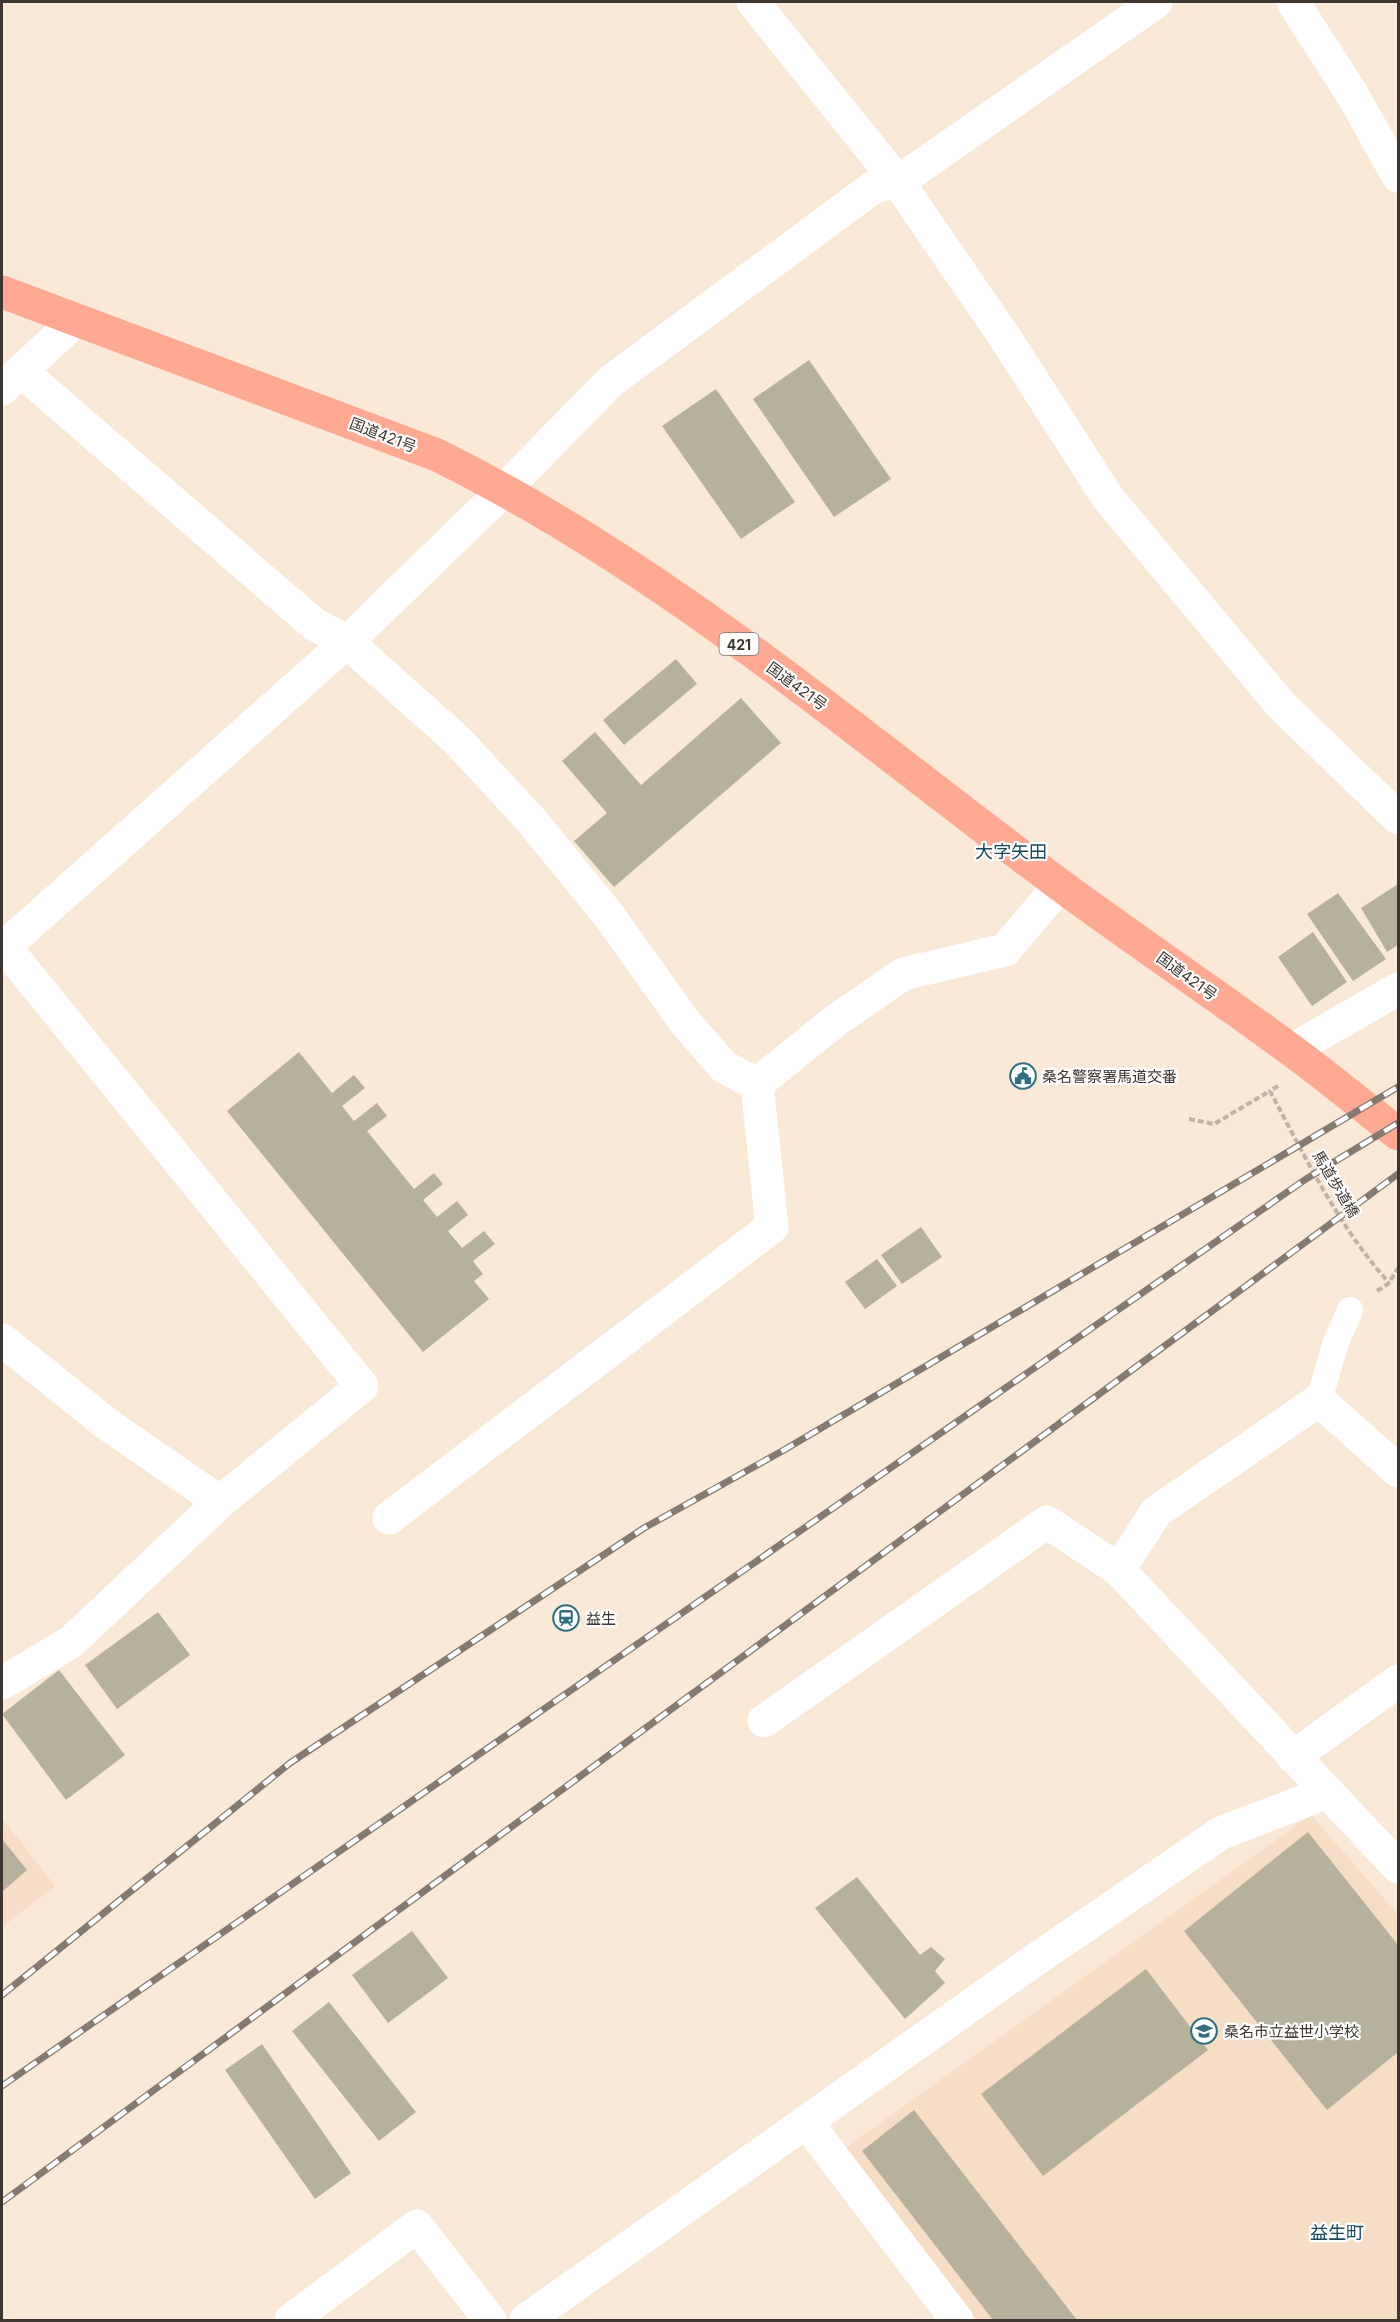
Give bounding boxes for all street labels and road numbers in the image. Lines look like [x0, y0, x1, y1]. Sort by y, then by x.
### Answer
street label: 国道421号 [347, 414, 419, 456]
road number: 421 [720, 633, 758, 655]
street label: 国道421号 [763, 658, 831, 714]
street label: 国道421号 [1153, 948, 1221, 1004]
street label: 馬道歩道橋 [1309, 1147, 1363, 1221]

